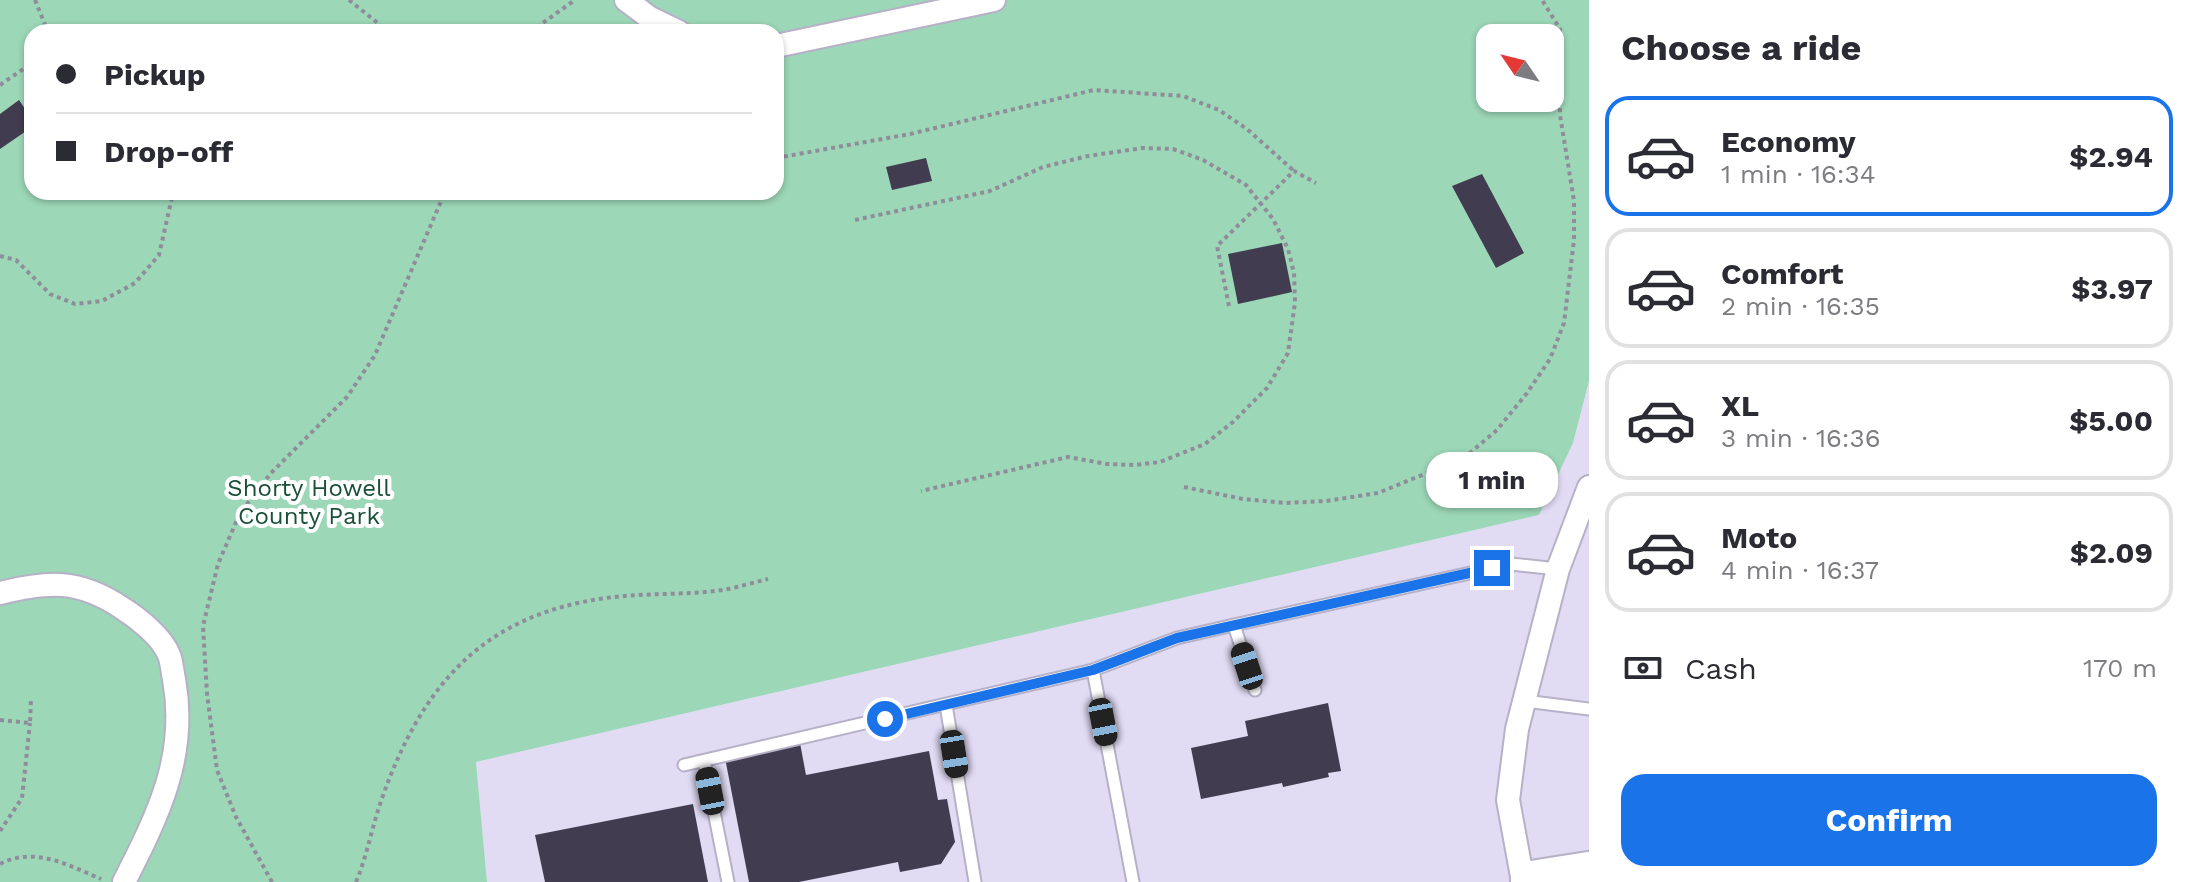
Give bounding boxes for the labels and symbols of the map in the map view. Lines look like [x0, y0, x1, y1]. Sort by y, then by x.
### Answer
north arrow [1476, 24, 1564, 112]
callout: 1 min [1426, 452, 1558, 508]
park label: Shorty Howell County Park [227, 474, 391, 530]
route end [1474, 550, 1510, 586]
car [1228, 639, 1266, 693]
car [1087, 696, 1119, 748]
route start [867, 701, 903, 737]
car [938, 728, 970, 780]
car [694, 765, 726, 817]

